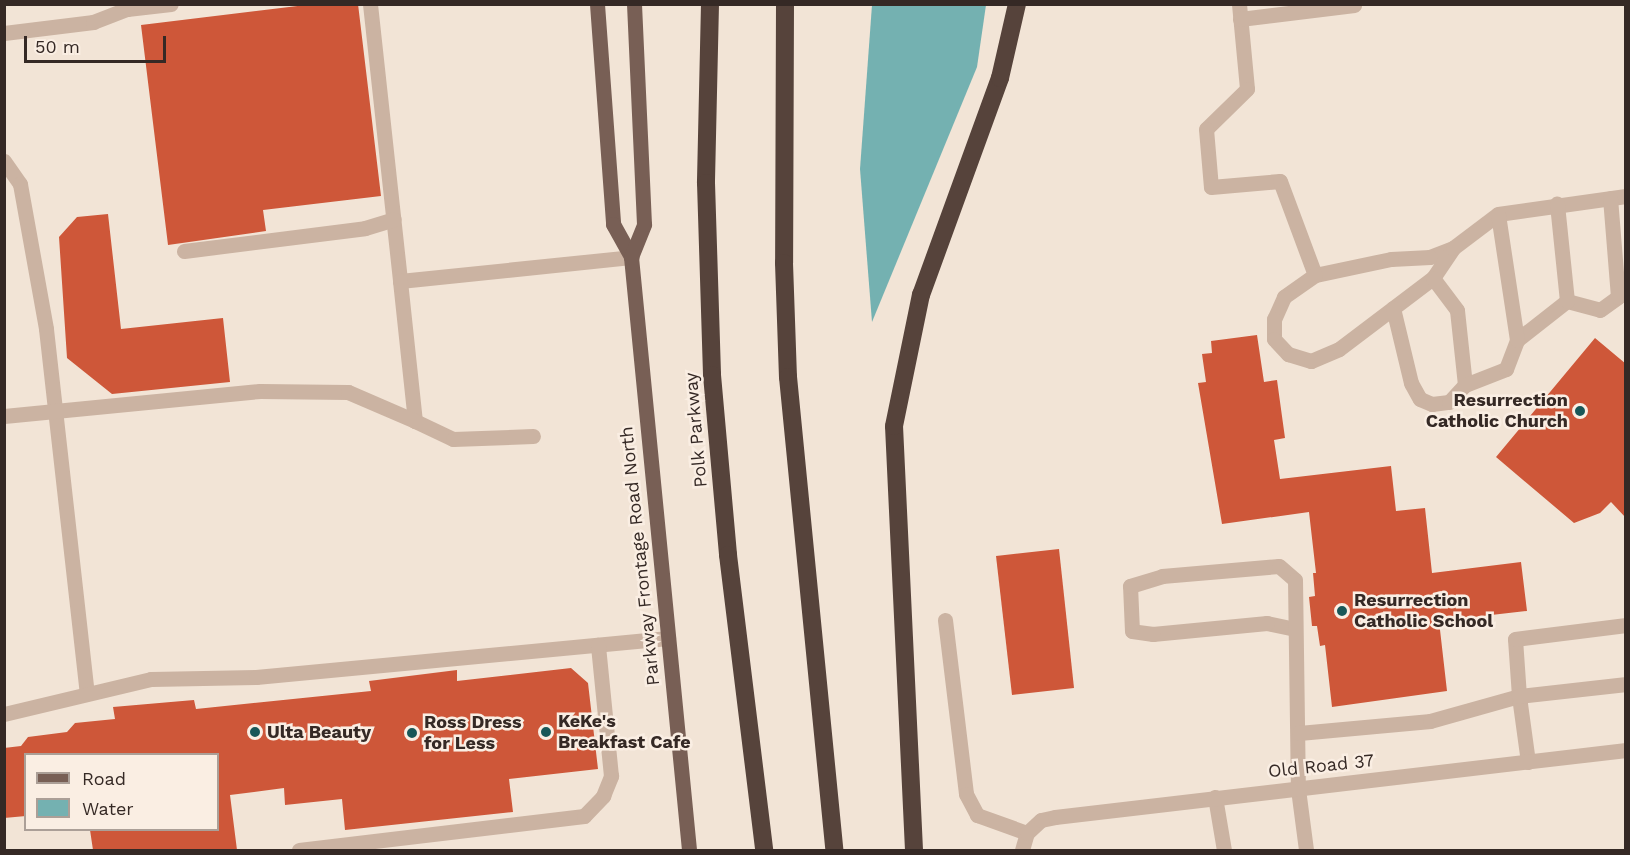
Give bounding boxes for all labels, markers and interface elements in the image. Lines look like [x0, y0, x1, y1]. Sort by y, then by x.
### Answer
scale bar [27, 24, 170, 62]
text: 50 m [35, 36, 80, 57]
street label: Polk Parkway [680, 371, 712, 489]
place label: Resurrection Catholic Church [1426, 390, 1568, 432]
marker: Resurrection Catholic Church [1573, 404, 1587, 418]
street label: Parkway Frontage Road North [616, 425, 664, 687]
place label: Resurrection Catholic School [1354, 590, 1493, 632]
marker: Resurrection Catholic School [1335, 604, 1349, 618]
place label: KeKe's Breakfast Cafe [558, 711, 691, 754]
place label: Ross Dress for Less [424, 712, 522, 754]
place label: Ulta Beauty [267, 721, 371, 743]
marker: Ulta Beauty [248, 725, 262, 739]
marker: KeKe's Breakfast Cafe [539, 725, 553, 739]
marker: Ross Dress for Less [405, 726, 419, 740]
street label: Old Road 37 [1267, 750, 1375, 782]
legend [24, 753, 219, 831]
text: Road [82, 768, 126, 789]
text: Water [82, 798, 134, 819]

